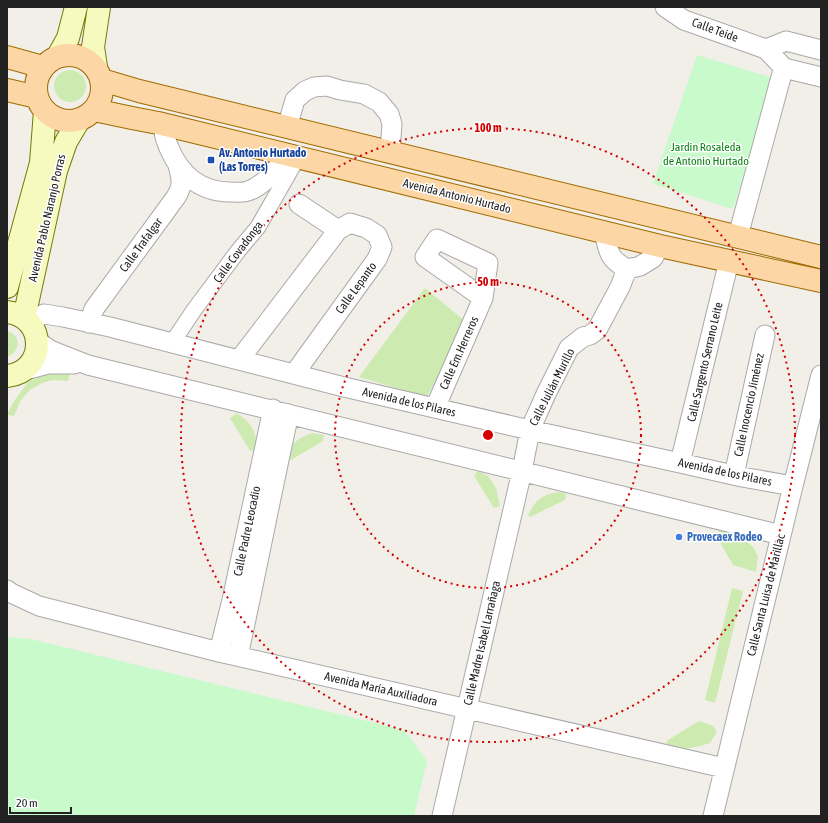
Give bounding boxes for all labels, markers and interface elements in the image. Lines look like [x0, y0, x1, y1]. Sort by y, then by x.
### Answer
street label: Calle Teide [690, 15, 740, 45]
text: 100 m [474, 121, 502, 135]
park label: Jardin Rosaleda de Antonio Hurtado [663, 140, 749, 168]
place label: Av. Antonio Hurtado (Las Torres) [218, 146, 307, 174]
street label: Avenida Pablo Naranjo Porras [26, 153, 68, 283]
marker: Av. Antonio Hurtado (Las Torres) [206, 155, 216, 165]
street label: Avenida Antonio Hurtado [402, 176, 513, 216]
street label: Calle Trafalgar [117, 215, 166, 275]
street label: Calle Covadonga [210, 219, 266, 285]
street label: Calle Lepanto [333, 259, 380, 317]
text: 50 m [477, 275, 499, 289]
street label: Calle Sargento Serrano Leite [684, 301, 726, 423]
street label: Calle Em.Herreros [437, 314, 481, 392]
street label: Calle Julián Murillo [526, 346, 578, 428]
street label: Calle Inocencio Jiménez [731, 351, 767, 458]
street label: Avenida de los Pilares [361, 384, 457, 420]
centre of rings [481, 428, 495, 442]
street label: Avenida de los Pilares [677, 455, 773, 489]
street label: Calle Padre Leocadio [231, 484, 263, 577]
place label: Provecaex Rodeo [687, 530, 763, 544]
marker: Provecaex Rodeo [674, 532, 684, 542]
street label: Calle Santa Luisa de Marillac [744, 532, 788, 657]
street label: Calle Madre Isabel Larrañaga [461, 579, 503, 707]
street label: Avenida María Auxiliadora [323, 669, 439, 709]
scale bar [10, 789, 71, 815]
text: 20 m [16, 796, 38, 810]

